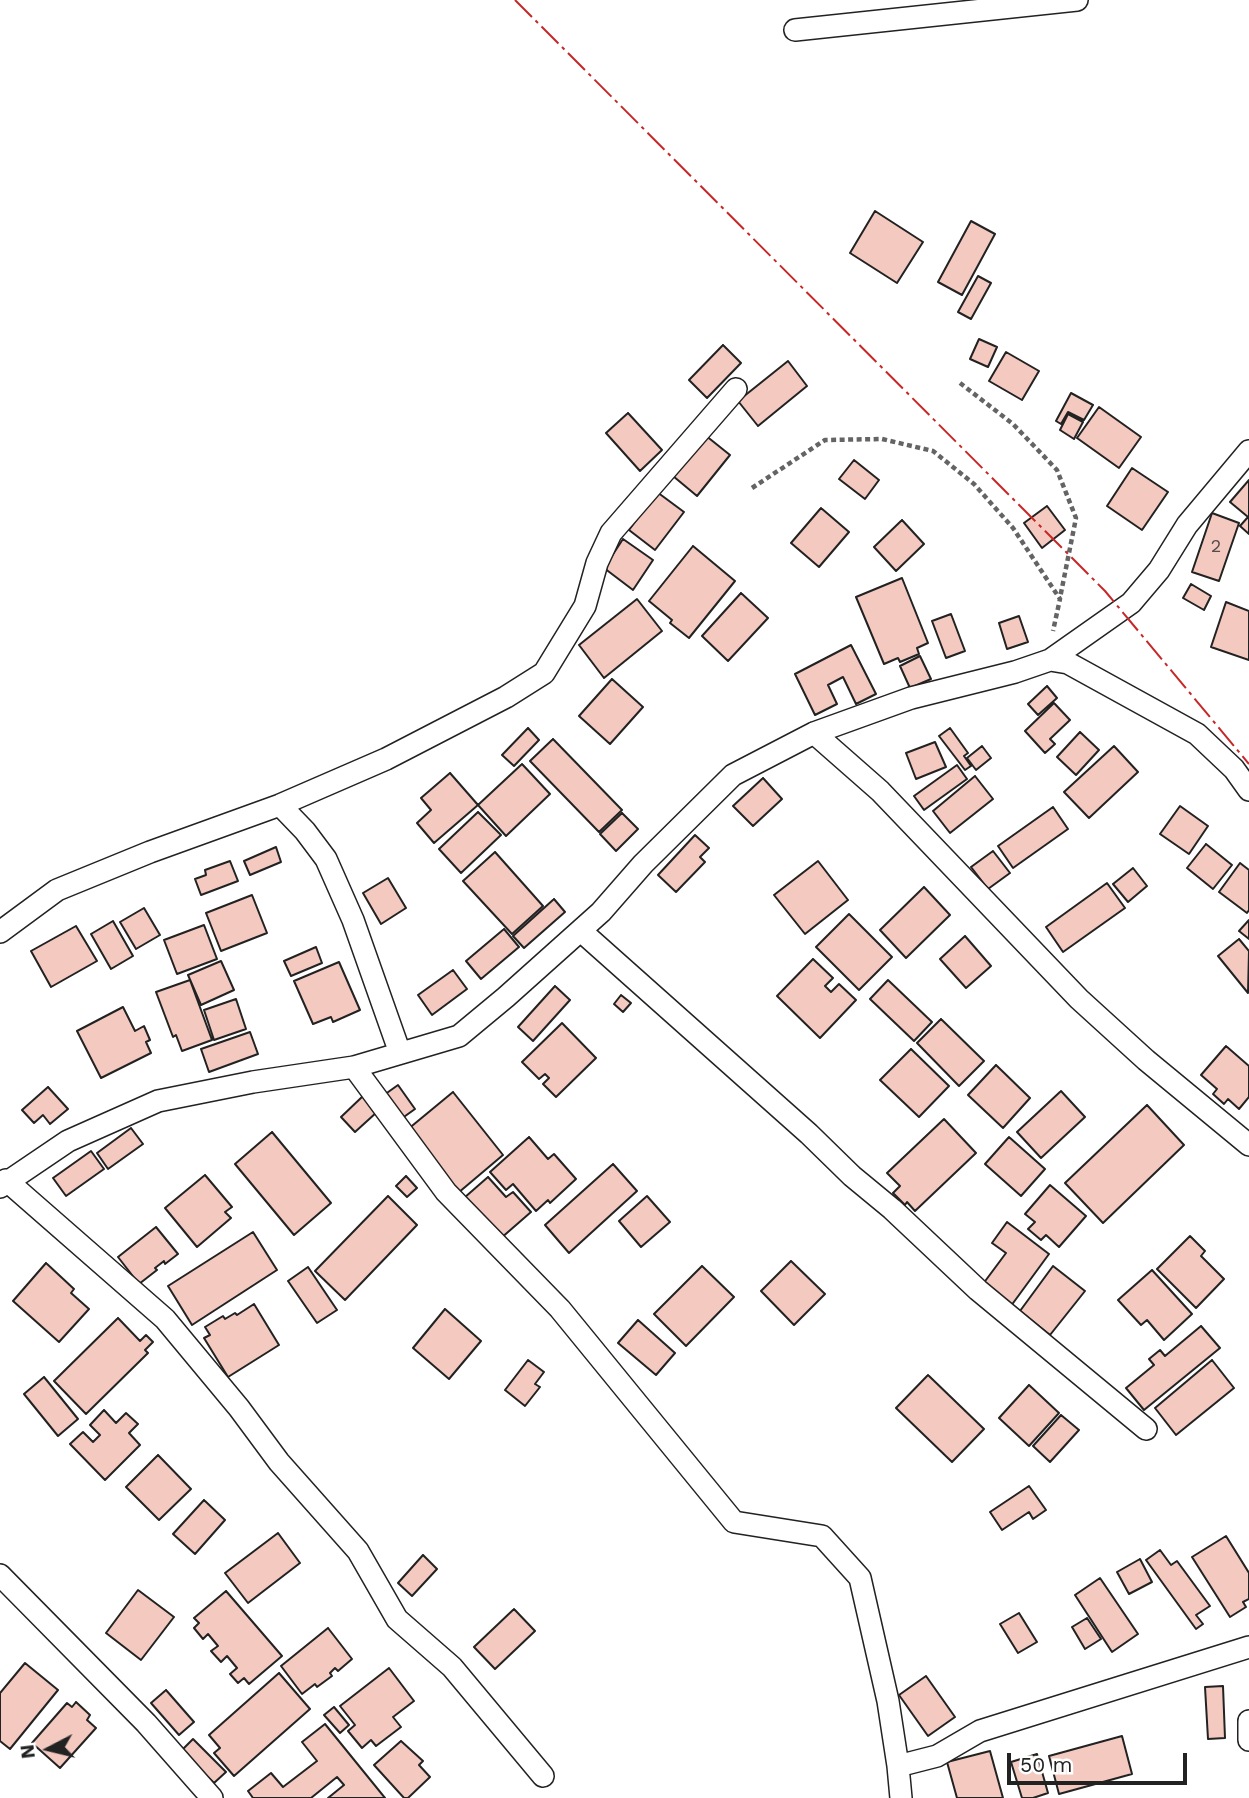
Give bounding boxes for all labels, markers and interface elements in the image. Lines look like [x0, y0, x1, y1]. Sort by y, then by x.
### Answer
house number: 2 [1211, 536, 1221, 558]
north arrow [14, 1714, 84, 1784]
scale bar [1011, 1738, 1191, 1782]
text: N [15, 1743, 40, 1760]
text: 50 m [1020, 1752, 1072, 1777]

